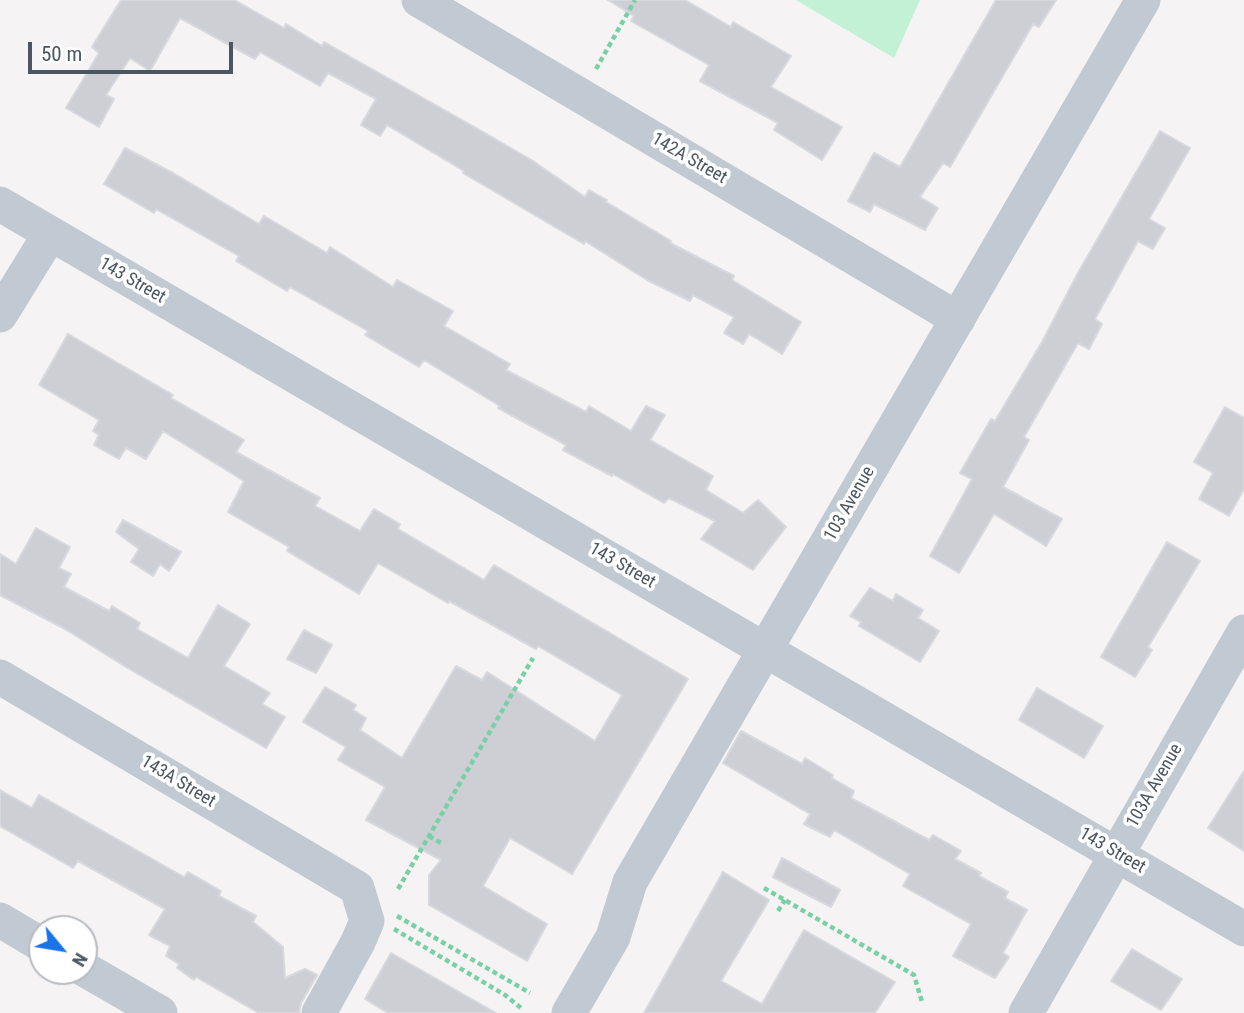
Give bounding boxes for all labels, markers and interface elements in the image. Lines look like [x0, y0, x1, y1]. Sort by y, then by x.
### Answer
scale bar [32, 28, 236, 72]
text: 50 m [41, 42, 82, 66]
street label: 142A Street [648, 129, 730, 189]
street label: 143 Street [95, 253, 169, 309]
street label: 103 Avenue [820, 463, 880, 545]
street label: 143 Street [585, 538, 659, 594]
street label: 103A Avenue [1122, 740, 1188, 832]
street label: 143A Street [137, 751, 219, 813]
street label: 143 Street [1075, 823, 1149, 879]
north arrow [28, 915, 98, 985]
text: N [67, 949, 93, 971]

